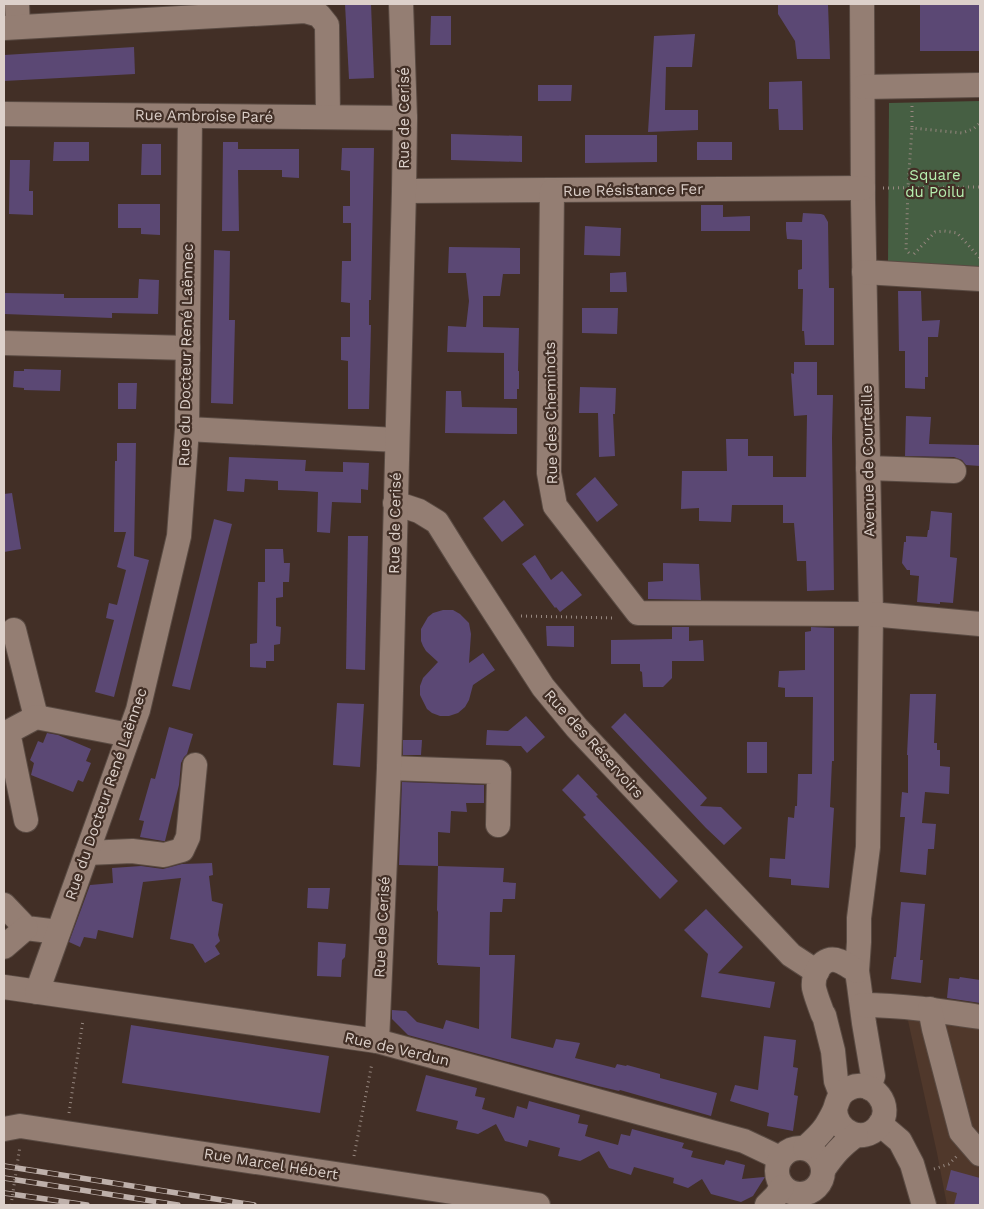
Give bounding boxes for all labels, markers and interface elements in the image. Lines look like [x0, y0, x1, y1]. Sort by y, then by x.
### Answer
street label: Rue de Cerisé [395, 67, 413, 169]
street label: Rue Ambroise Paré [135, 106, 273, 126]
park label: Square du Poilu [905, 166, 965, 201]
street label: Rue Résistance Fer [563, 180, 703, 200]
street label: Rue du Docteur René Laënnec [175, 243, 197, 467]
street label: Rue des Cheminots [541, 341, 561, 485]
street label: Avenue de Courteille [858, 385, 878, 537]
street label: Rue de Cerisé [385, 472, 405, 574]
street label: Rue du Docteur René Laënnec [61, 686, 151, 902]
street label: Rue des Réservoirs [541, 686, 647, 802]
street label: Rue de Cerisé [370, 876, 394, 978]
street label: Rue de Verdun [343, 1028, 451, 1070]
street label: Rue Marcel Hébert [203, 1144, 340, 1184]

